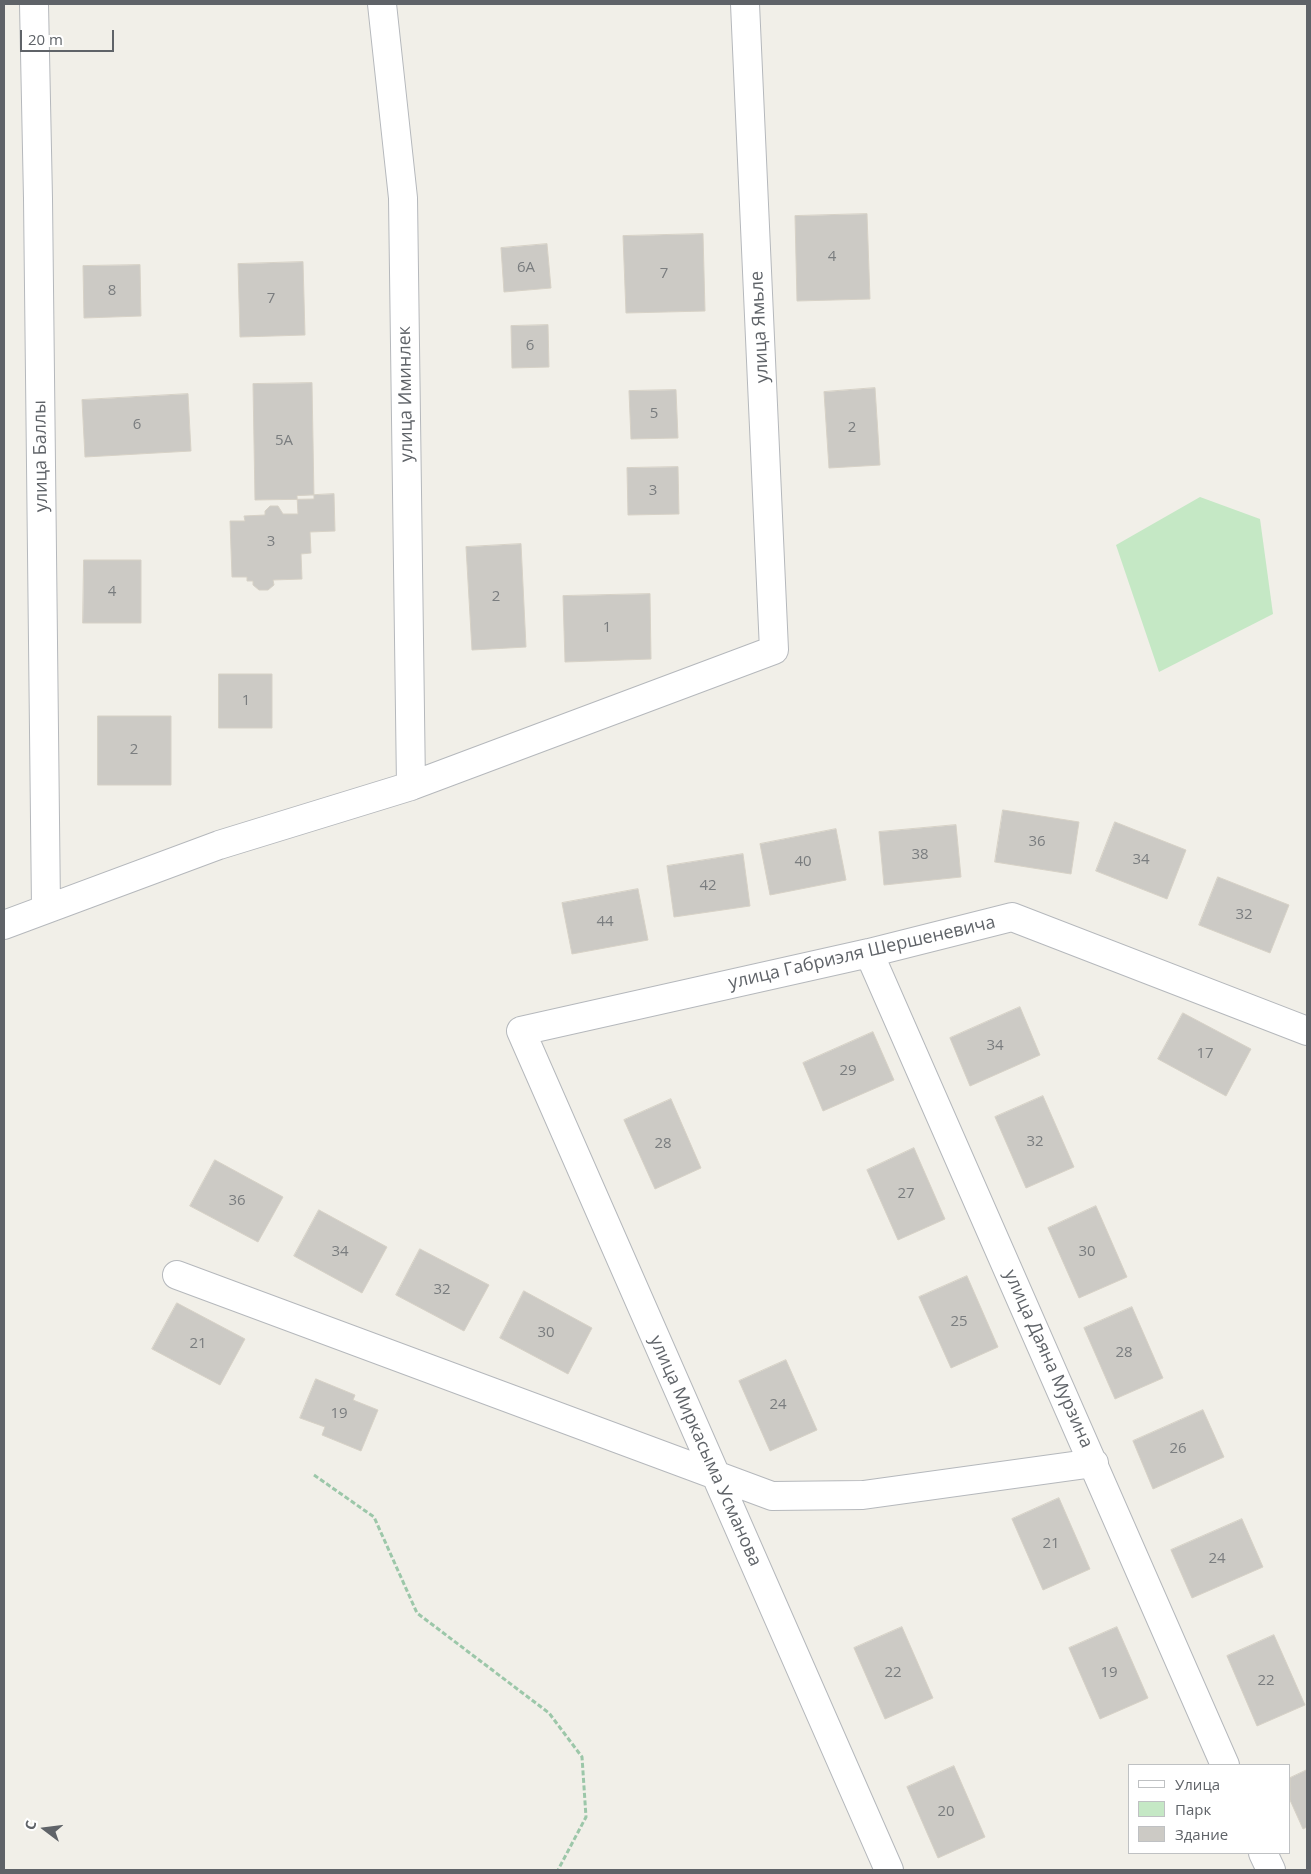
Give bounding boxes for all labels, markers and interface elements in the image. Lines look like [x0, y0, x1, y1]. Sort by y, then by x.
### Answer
scale bar [22, 20, 116, 52]
text: 20 m [28, 29, 63, 49]
house number: 4 [828, 248, 836, 266]
house number: 6А [517, 259, 535, 277]
house number: 7 [660, 265, 668, 283]
street label: улица Ямьле [746, 270, 774, 384]
house number: 8 [108, 282, 116, 300]
house number: 7 [267, 290, 275, 308]
street label: улица Иминлек [394, 326, 418, 462]
house number: 6 [526, 337, 534, 355]
street label: улица Баллы [29, 400, 53, 512]
house number: 5 [650, 405, 658, 423]
house number: 6 [133, 416, 141, 434]
house number: 2 [848, 419, 856, 437]
house number: 5А [275, 432, 293, 450]
house number: 3 [649, 482, 657, 500]
house number: 3 [267, 533, 275, 551]
house number: 4 [108, 583, 116, 601]
house number: 2 [492, 588, 500, 606]
house number: 1 [603, 619, 611, 637]
house number: 1 [242, 692, 250, 710]
house number: 2 [130, 741, 138, 759]
house number: 36 [1028, 833, 1046, 851]
house number: 38 [911, 846, 929, 864]
house number: 34 [1132, 851, 1150, 869]
house number: 40 [794, 853, 812, 871]
house number: 42 [699, 877, 717, 895]
house number: 32 [1235, 906, 1253, 924]
street label: улица Габриэля Шершеневича [727, 912, 997, 994]
house number: 44 [596, 913, 614, 931]
house number: 34 [986, 1037, 1004, 1055]
house number: 17 [1196, 1045, 1214, 1063]
house number: 29 [839, 1062, 857, 1080]
house number: 32 [1026, 1133, 1044, 1151]
house number: 28 [654, 1135, 672, 1153]
house number: 27 [897, 1185, 915, 1203]
house number: 36 [228, 1192, 246, 1210]
house number: 34 [331, 1243, 349, 1261]
house number: 30 [1078, 1243, 1096, 1261]
street label: улица Даяна Мурзина [999, 1267, 1097, 1451]
house number: 32 [433, 1281, 451, 1299]
house number: 25 [950, 1313, 968, 1331]
house number: 30 [537, 1324, 555, 1342]
street label: улица Миркасыма Усманова [644, 1332, 766, 1570]
house number: 21 [189, 1335, 207, 1353]
house number: 28 [1115, 1344, 1133, 1362]
house number: 24 [769, 1396, 787, 1414]
house number: 19 [330, 1405, 348, 1423]
house number: 26 [1169, 1440, 1187, 1458]
house number: 21 [1042, 1535, 1060, 1553]
house number: 24 [1208, 1550, 1226, 1568]
house number: 22 [884, 1664, 902, 1682]
house number: 19 [1100, 1664, 1118, 1682]
house number: 22 [1257, 1672, 1275, 1690]
legend [1128, 1764, 1291, 1854]
text: Улица [1175, 1774, 1220, 1794]
text: Парк [1175, 1799, 1211, 1819]
house number: 20 [937, 1803, 955, 1821]
north arrow [20, 1804, 70, 1854]
text: С [20, 1818, 40, 1832]
text: Здание [1175, 1824, 1228, 1844]

